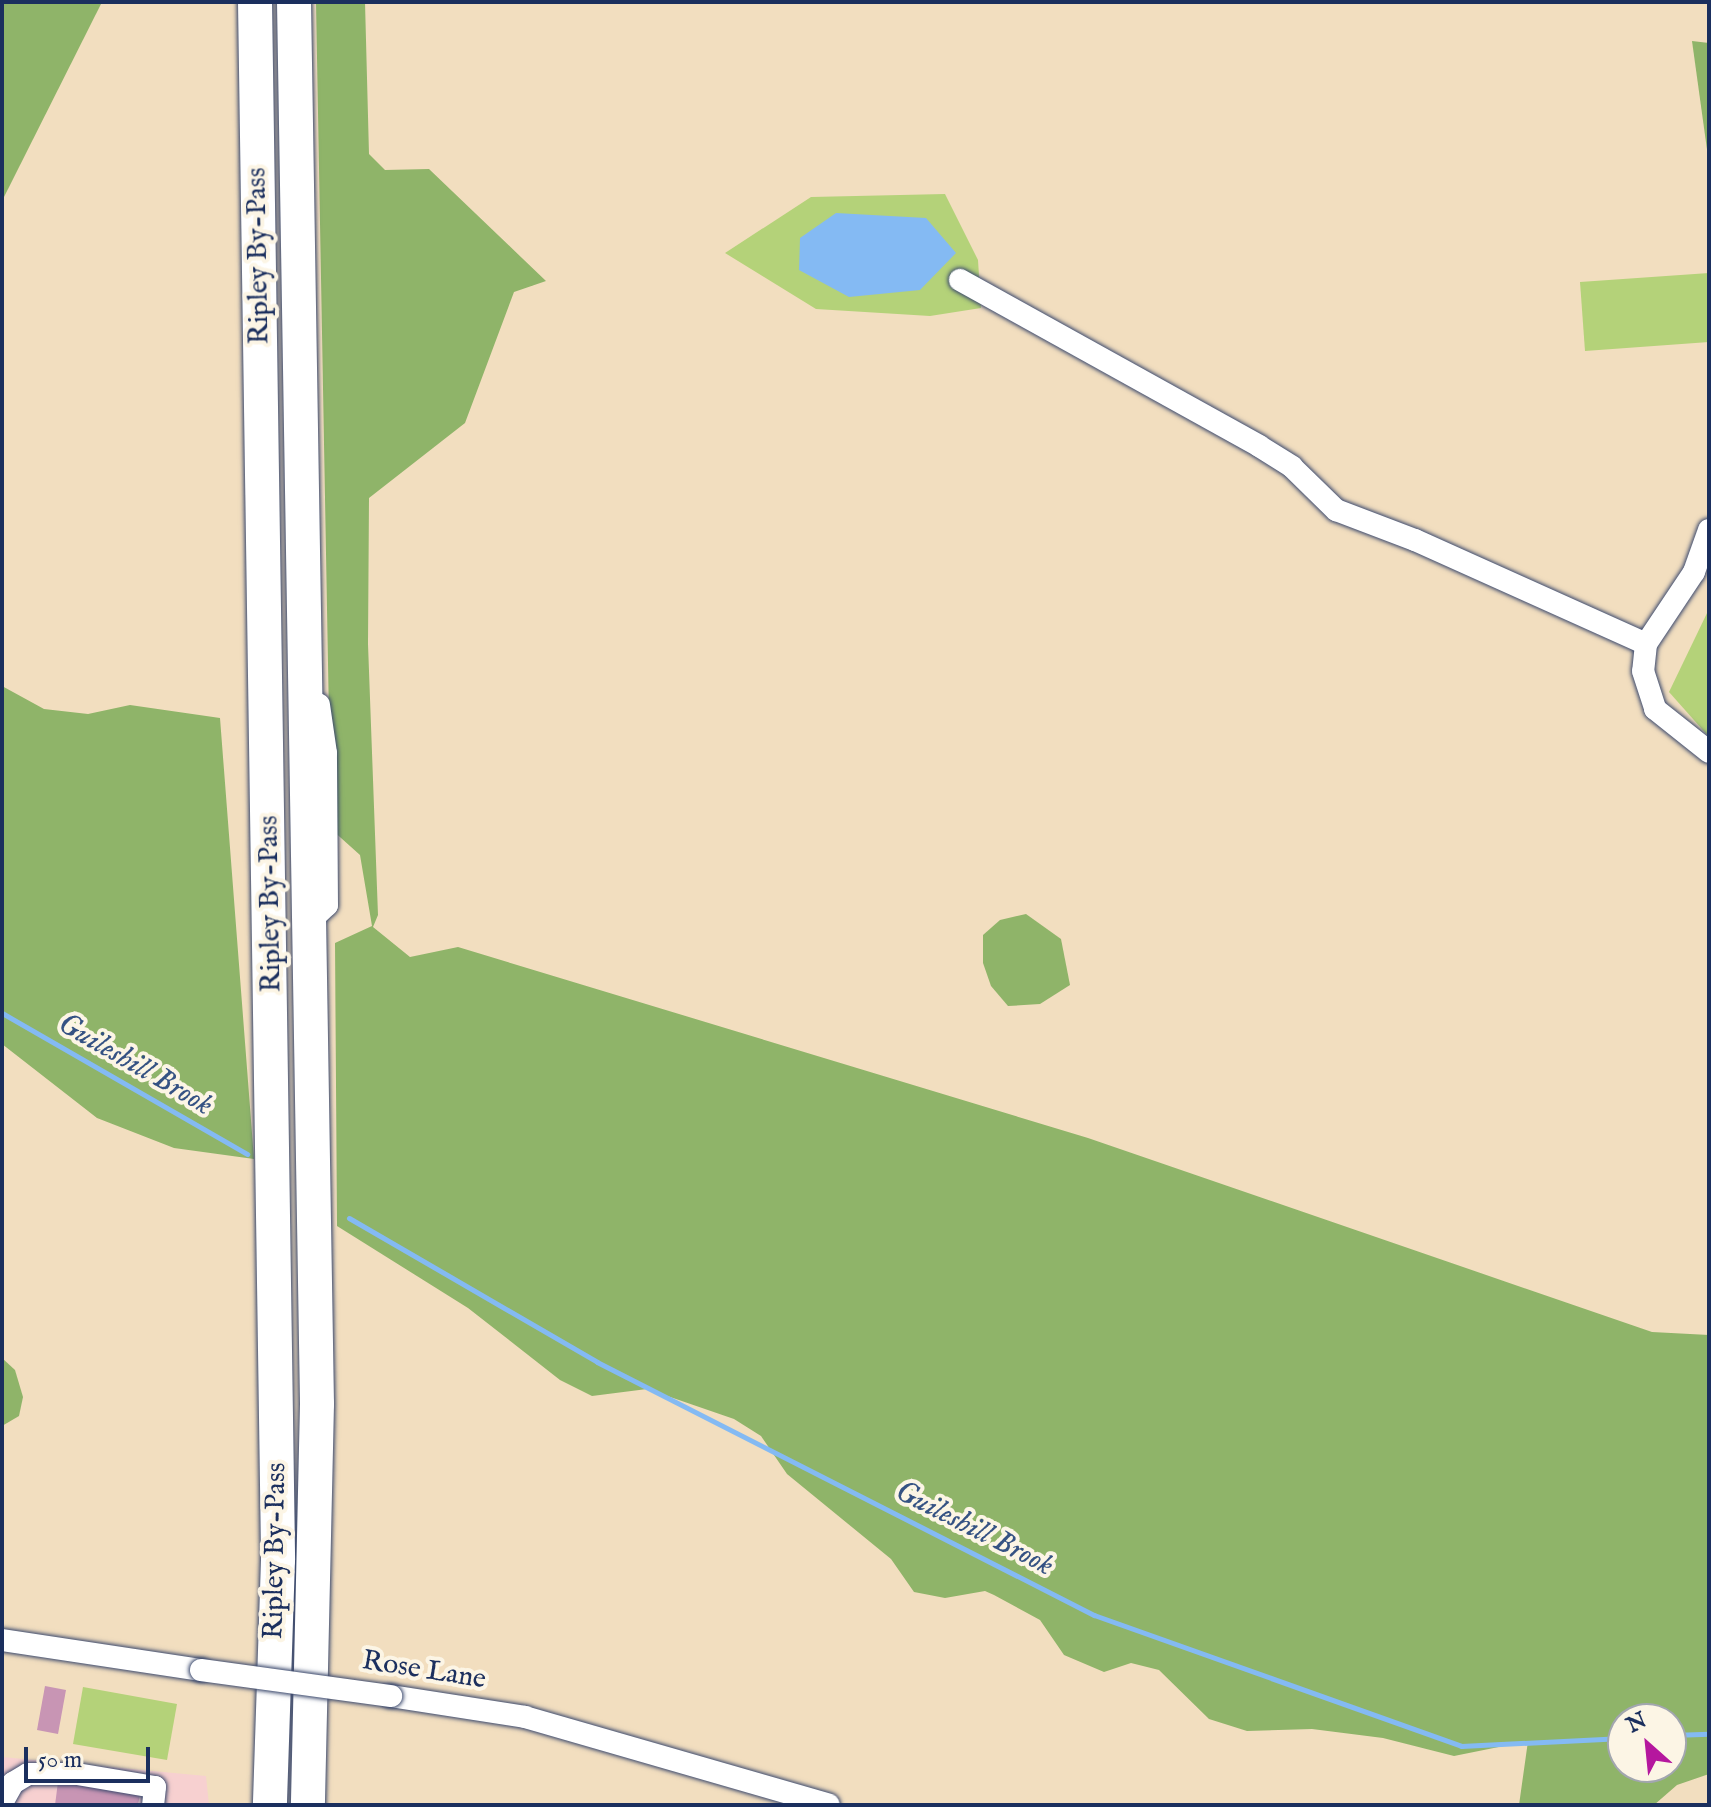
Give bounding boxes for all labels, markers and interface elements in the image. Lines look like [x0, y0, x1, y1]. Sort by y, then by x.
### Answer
street label: Ripley By-Pass [241, 167, 277, 345]
street label: Ripley By-Pass [253, 815, 289, 993]
water label: Guileshill Brook [51, 1006, 219, 1124]
street label: Ripley By-Pass [258, 1462, 294, 1640]
water label: Guileshill Brook [889, 1474, 1059, 1584]
street label: Rose Lane [360, 1645, 488, 1697]
north arrow [1607, 1703, 1687, 1783]
text: N [1622, 1707, 1652, 1740]
scale bar [28, 1731, 154, 1781]
text: 50 m [38, 1745, 82, 1776]

